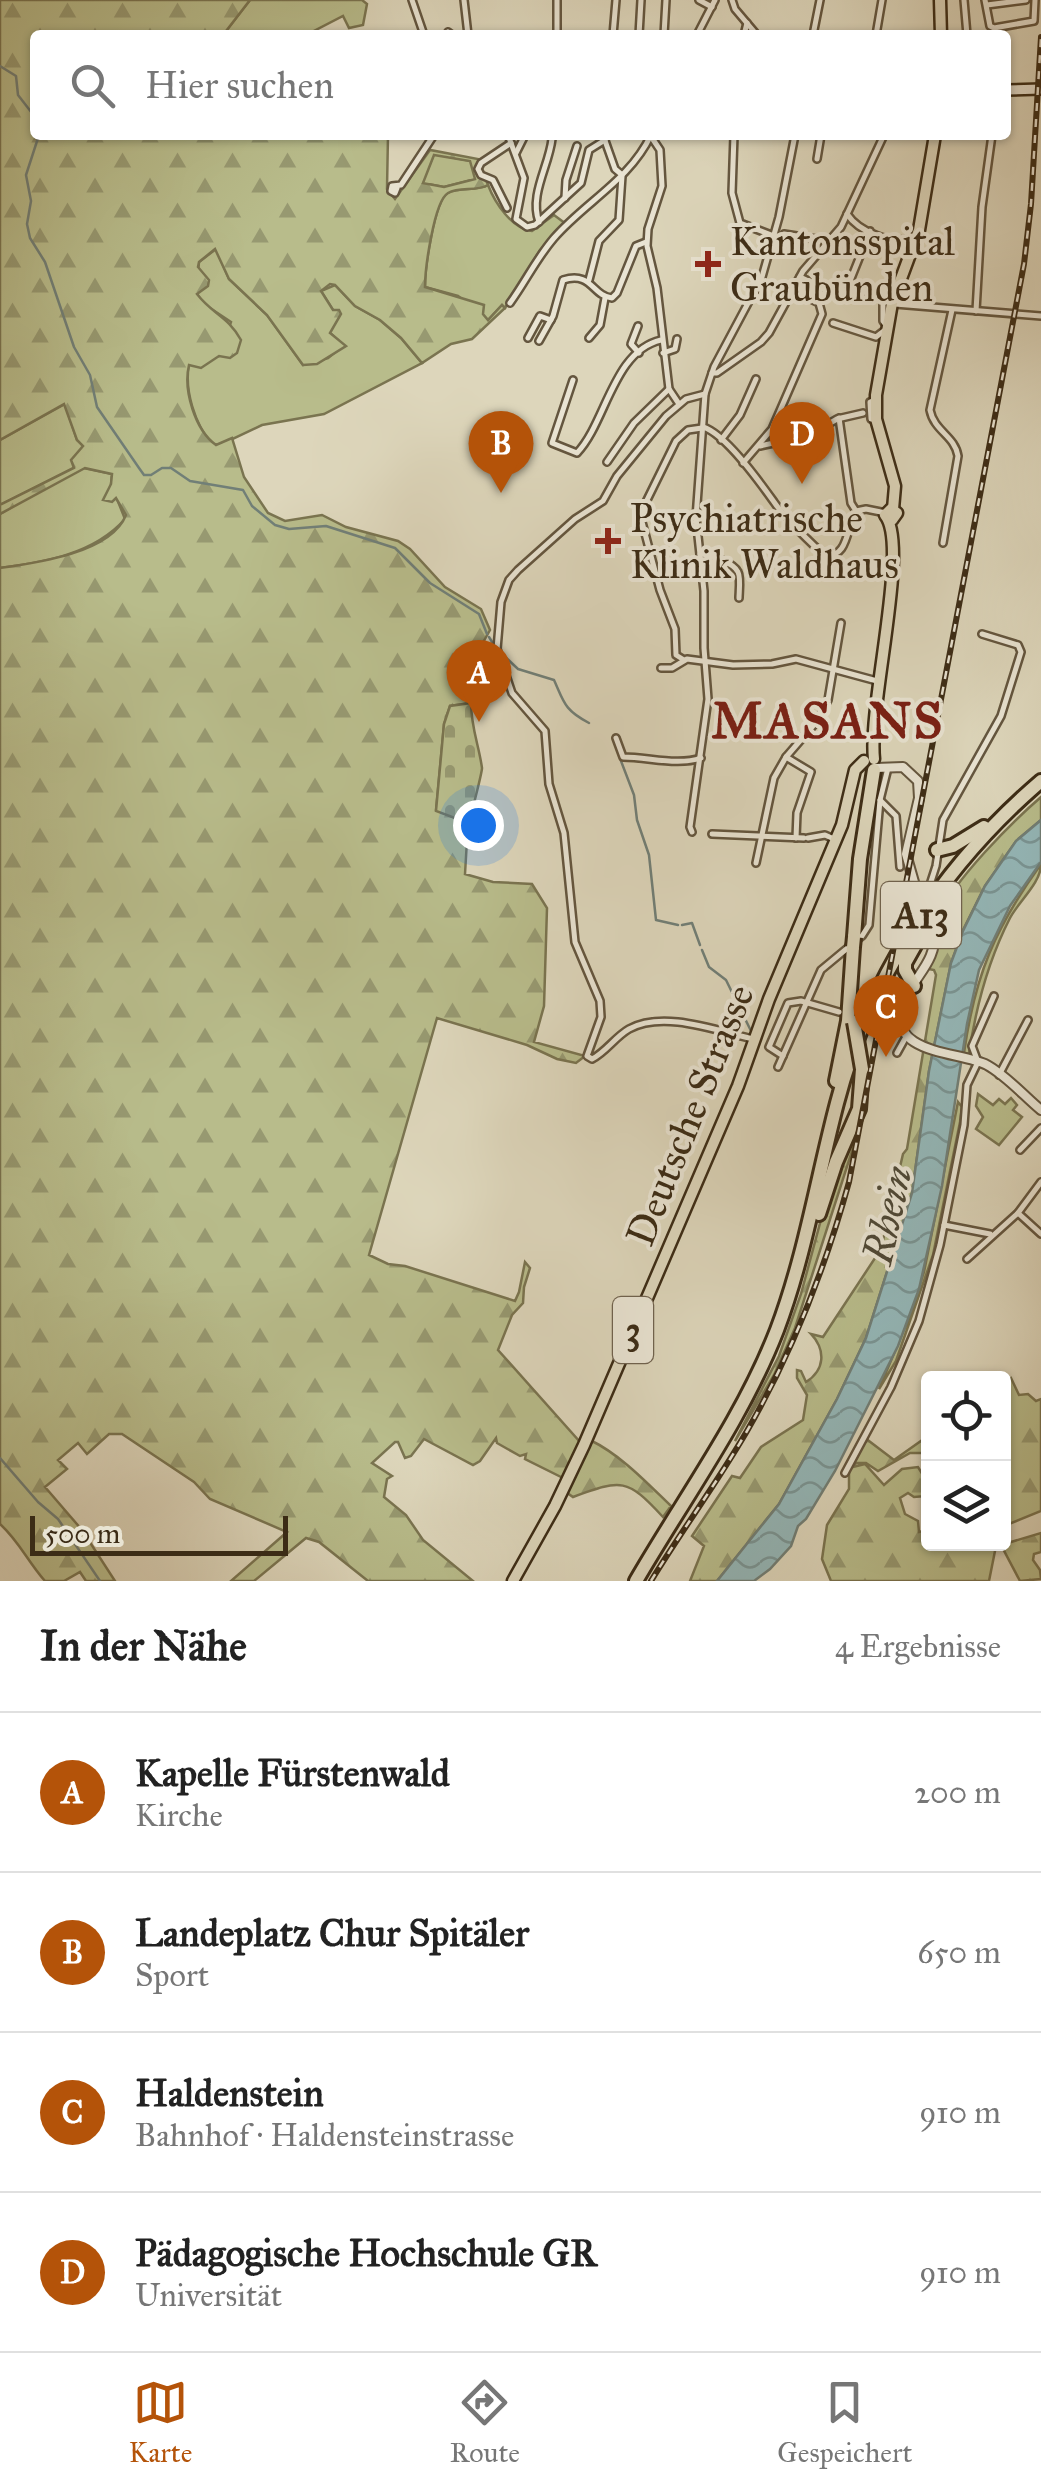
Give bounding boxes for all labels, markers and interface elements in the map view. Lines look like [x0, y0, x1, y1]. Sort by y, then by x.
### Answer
search box [30, 30, 1011, 140]
icon: search [65, 58, 120, 113]
text: Hier suchen [145, 62, 334, 108]
place label: Kantonsspital Graubünden [730, 217, 955, 312]
marker: Kantonsspital Graubünden [695, 251, 721, 277]
pin: D [770, 402, 834, 484]
pin: B [468, 410, 534, 493]
place label: Psychiatrische Klinik Waldhaus [630, 494, 899, 589]
marker: Psychiatrische Klinik Waldhaus [595, 528, 621, 554]
pin: A [446, 640, 512, 722]
district label: MASANS [711, 691, 945, 752]
your location [453, 800, 504, 851]
road number: A13 [881, 882, 961, 948]
pin: C [854, 974, 918, 1057]
street label: Deutsche Strasse [615, 977, 765, 1253]
water label: Rhein [851, 1161, 925, 1271]
road number: 3 [613, 1297, 653, 1363]
map controls [921, 1371, 1011, 1551]
button: locate [921, 1371, 1011, 1461]
button: layers [921, 1461, 1011, 1551]
scale bar [30, 1511, 288, 1556]
text: 500 m [45, 1516, 120, 1551]
text: In der Nähe [40, 1620, 247, 1672]
text: 4 Ergebnisse [835, 1627, 1001, 1666]
text: Kapelle Fürstenwald [135, 1750, 450, 1796]
text: A [62, 1773, 83, 1812]
text: 200 m [914, 1773, 1001, 1812]
text: Kirche [135, 1796, 223, 1835]
text: Landeplatz Chur Spitäler [135, 1910, 529, 1956]
text: B [62, 1933, 83, 1972]
text: 650 m [917, 1933, 1001, 1972]
text: Sport [135, 1956, 209, 1995]
text: Haldenstein [135, 2070, 324, 2116]
text: C [62, 2093, 83, 2132]
text: 910 m [919, 2093, 1001, 2132]
text: Bahnhof · Haldensteinstrasse [135, 2116, 514, 2155]
text: Pädagogische Hochschule GR [135, 2230, 597, 2276]
text: D [60, 2253, 85, 2292]
text: 910 m [919, 2253, 1001, 2292]
text: Universität [135, 2276, 282, 2315]
tab: Karte [129, 2375, 192, 2470]
tab: Route [450, 2375, 520, 2470]
tab: Gespeichert [777, 2375, 912, 2470]

